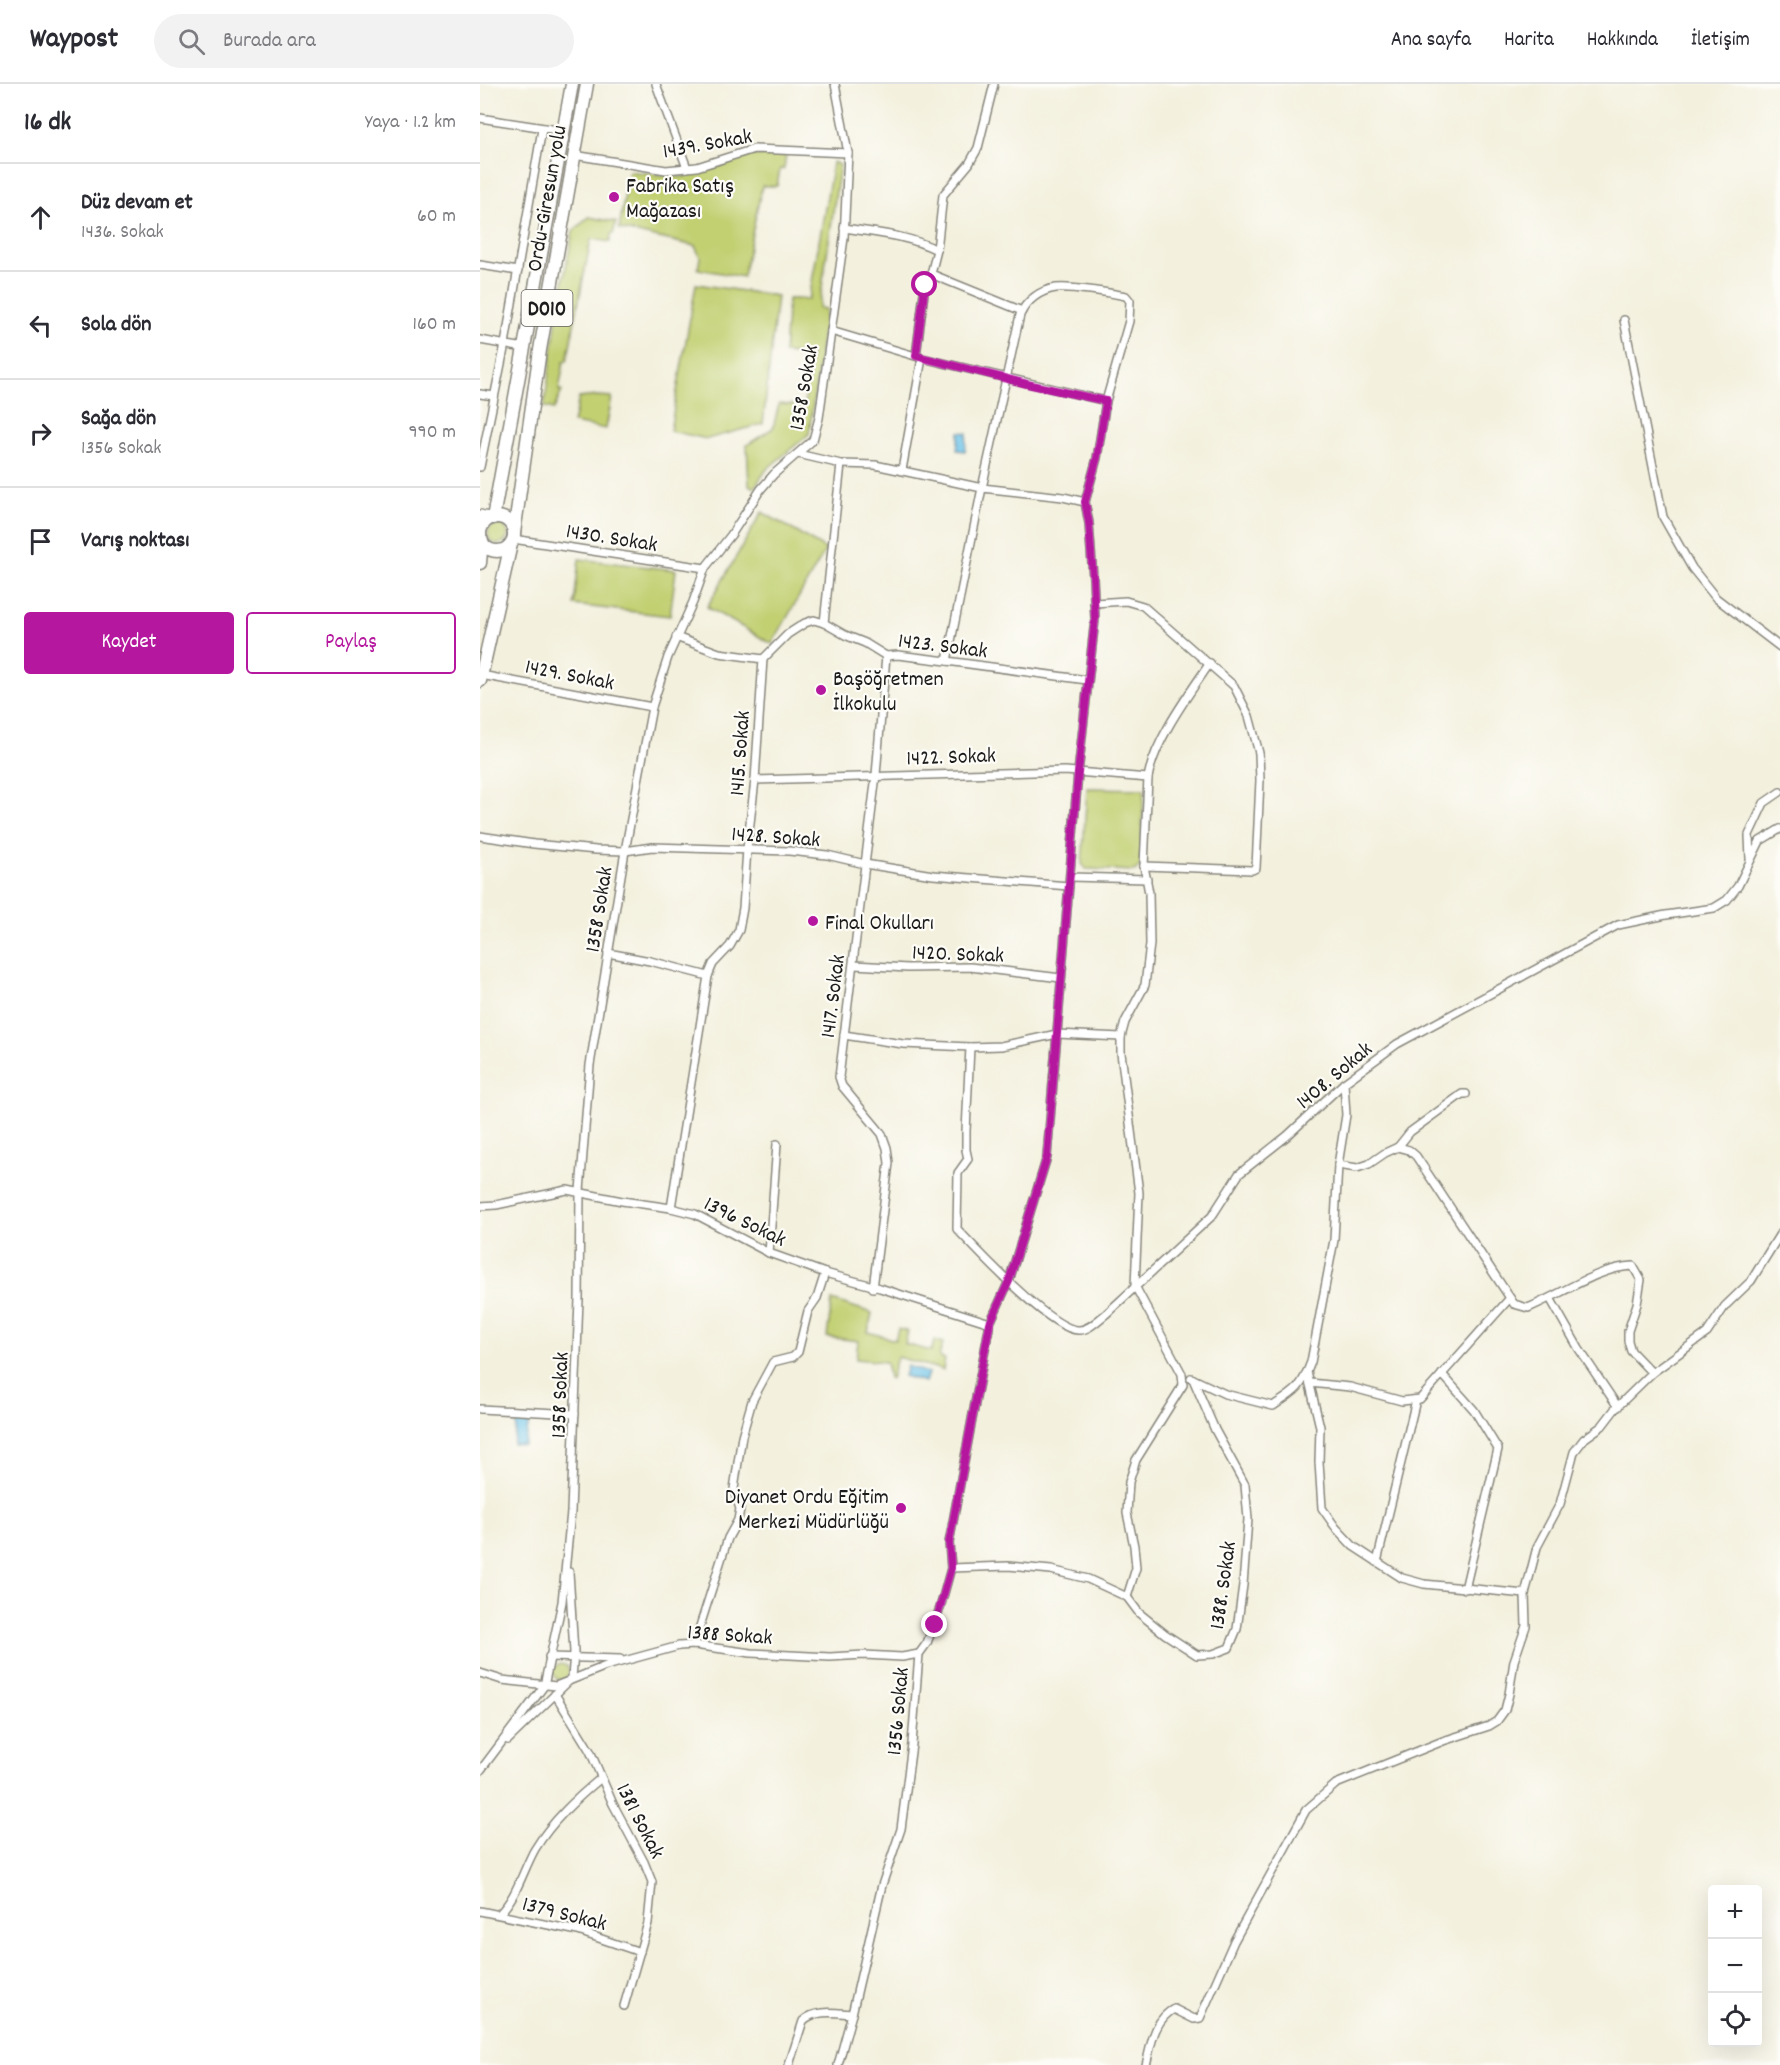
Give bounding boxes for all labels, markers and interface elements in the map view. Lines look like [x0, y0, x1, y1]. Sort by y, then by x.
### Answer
search box [154, 14, 574, 68]
text: Waypost [30, 21, 118, 61]
icon: search [175, 25, 208, 58]
text: Burada ara [223, 26, 316, 57]
text: Ana sayfa [1391, 26, 1471, 56]
text: Harita [1504, 26, 1554, 56]
text: Hakkında [1587, 26, 1658, 56]
text: İletişim [1691, 26, 1750, 56]
text: 16 dk [24, 105, 71, 142]
text: Yaya · 1.2 km [365, 109, 456, 137]
street label: 1439. Sokak [660, 122, 755, 169]
street label: Ordu-Giresun yolu [520, 123, 577, 274]
place label: Fabrika Satış Mağazası [626, 172, 734, 228]
text: Düz devam et [81, 188, 193, 219]
marker: Fabrika Satış Mağazası [607, 190, 621, 204]
icon: ahead [24, 201, 57, 234]
text: 60 m [417, 203, 456, 231]
text: 1436. Sokak [81, 219, 164, 247]
route start [911, 271, 937, 297]
road number: D010 [522, 290, 572, 326]
icon: left [24, 309, 57, 342]
text: Sola dön [81, 310, 151, 341]
text: 160 m [413, 311, 456, 339]
street label: 1358 Sokak [783, 342, 828, 433]
text: Sağa dön [81, 404, 156, 435]
icon: right [24, 417, 57, 450]
text: 990 m [408, 419, 456, 447]
text: 1356 Sokak [81, 435, 161, 463]
street label: 1430. Sokak [563, 517, 659, 562]
icon: arrive [24, 525, 57, 558]
text: Varış noktası [81, 526, 189, 557]
button: Kaydet [24, 612, 234, 674]
button: Paylaş [246, 612, 456, 674]
street label: 1423. Sokak [896, 627, 989, 668]
street label: 1429. Sokak [522, 653, 617, 700]
place label: Başöğretmen İlkokulu [833, 665, 944, 721]
marker: Başöğretmen İlkokulu [814, 683, 828, 697]
street label: 1415. Sokak [723, 710, 760, 797]
street label: 1422. Sokak [906, 741, 996, 776]
street label: 1428. Sokak [730, 820, 821, 857]
street label: 1358 Sokak [578, 864, 623, 955]
place label: Final Okulları [825, 909, 934, 940]
marker: Final Okulları [806, 914, 820, 928]
street label: 1420. Sokak [911, 938, 1004, 973]
street label: 1417. Sokak [814, 953, 855, 1040]
street label: 1408. Sokak [1290, 1035, 1380, 1118]
street label: 1396 Sokak [698, 1190, 791, 1256]
street label: 1358 Sokak [544, 1351, 578, 1439]
place label: Diyanet Ordu Eğitim Merkezi Müdürlüğü [725, 1483, 889, 1539]
marker: Diyanet Ordu Eğitim Merkezi Müdürlüğü [894, 1501, 908, 1515]
street label: 1388. Sokak [1203, 1539, 1246, 1632]
route end [921, 1611, 947, 1637]
street label: 1388 Sokak [686, 1618, 773, 1655]
street label: 1356 Sokak [880, 1666, 919, 1757]
street label: 1381 Sokak [607, 1778, 671, 1865]
map controls [1708, 1885, 1762, 2047]
button: + [1708, 1885, 1762, 1939]
street label: 1379 Sokak [519, 1890, 610, 1941]
button: − [1708, 1939, 1762, 1993]
button: locate [1708, 1993, 1762, 2047]

